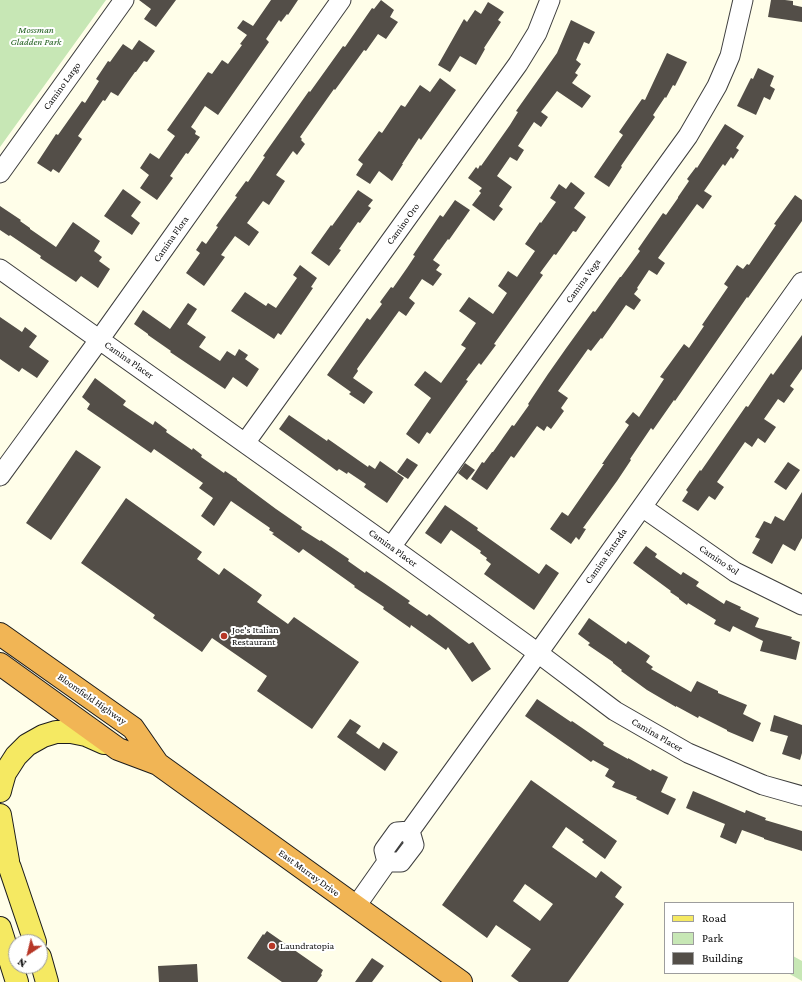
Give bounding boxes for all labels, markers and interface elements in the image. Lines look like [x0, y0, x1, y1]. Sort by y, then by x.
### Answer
park label: Mossman Gladden Park [11, 24, 61, 48]
street label: Camino Largo [41, 60, 83, 112]
street label: Camino Oro [384, 201, 422, 247]
street label: Camina Flora [151, 214, 191, 264]
street label: Camina Vega [563, 256, 603, 306]
street label: Camina Placer [102, 339, 156, 381]
street label: Camina Placer [366, 526, 420, 570]
street label: Camina Entrada [582, 526, 630, 586]
street label: Camino Sol [697, 542, 741, 578]
place label: Joe's Italian Restaurant [232, 624, 279, 648]
marker: Joe's Italian Restaurant [219, 631, 229, 641]
street label: Bloomfield Highway [55, 671, 129, 727]
street label: Camina Placer [629, 715, 685, 755]
street label: East Murray Drive [276, 847, 342, 899]
legend [664, 902, 794, 974]
text: Road [702, 911, 726, 925]
text: Park [702, 931, 723, 945]
north arrow [8, 934, 48, 974]
place label: Laundratopia [280, 940, 334, 952]
marker: Laundratopia [267, 941, 277, 951]
text: Building [702, 951, 743, 965]
text: N [15, 956, 28, 970]

